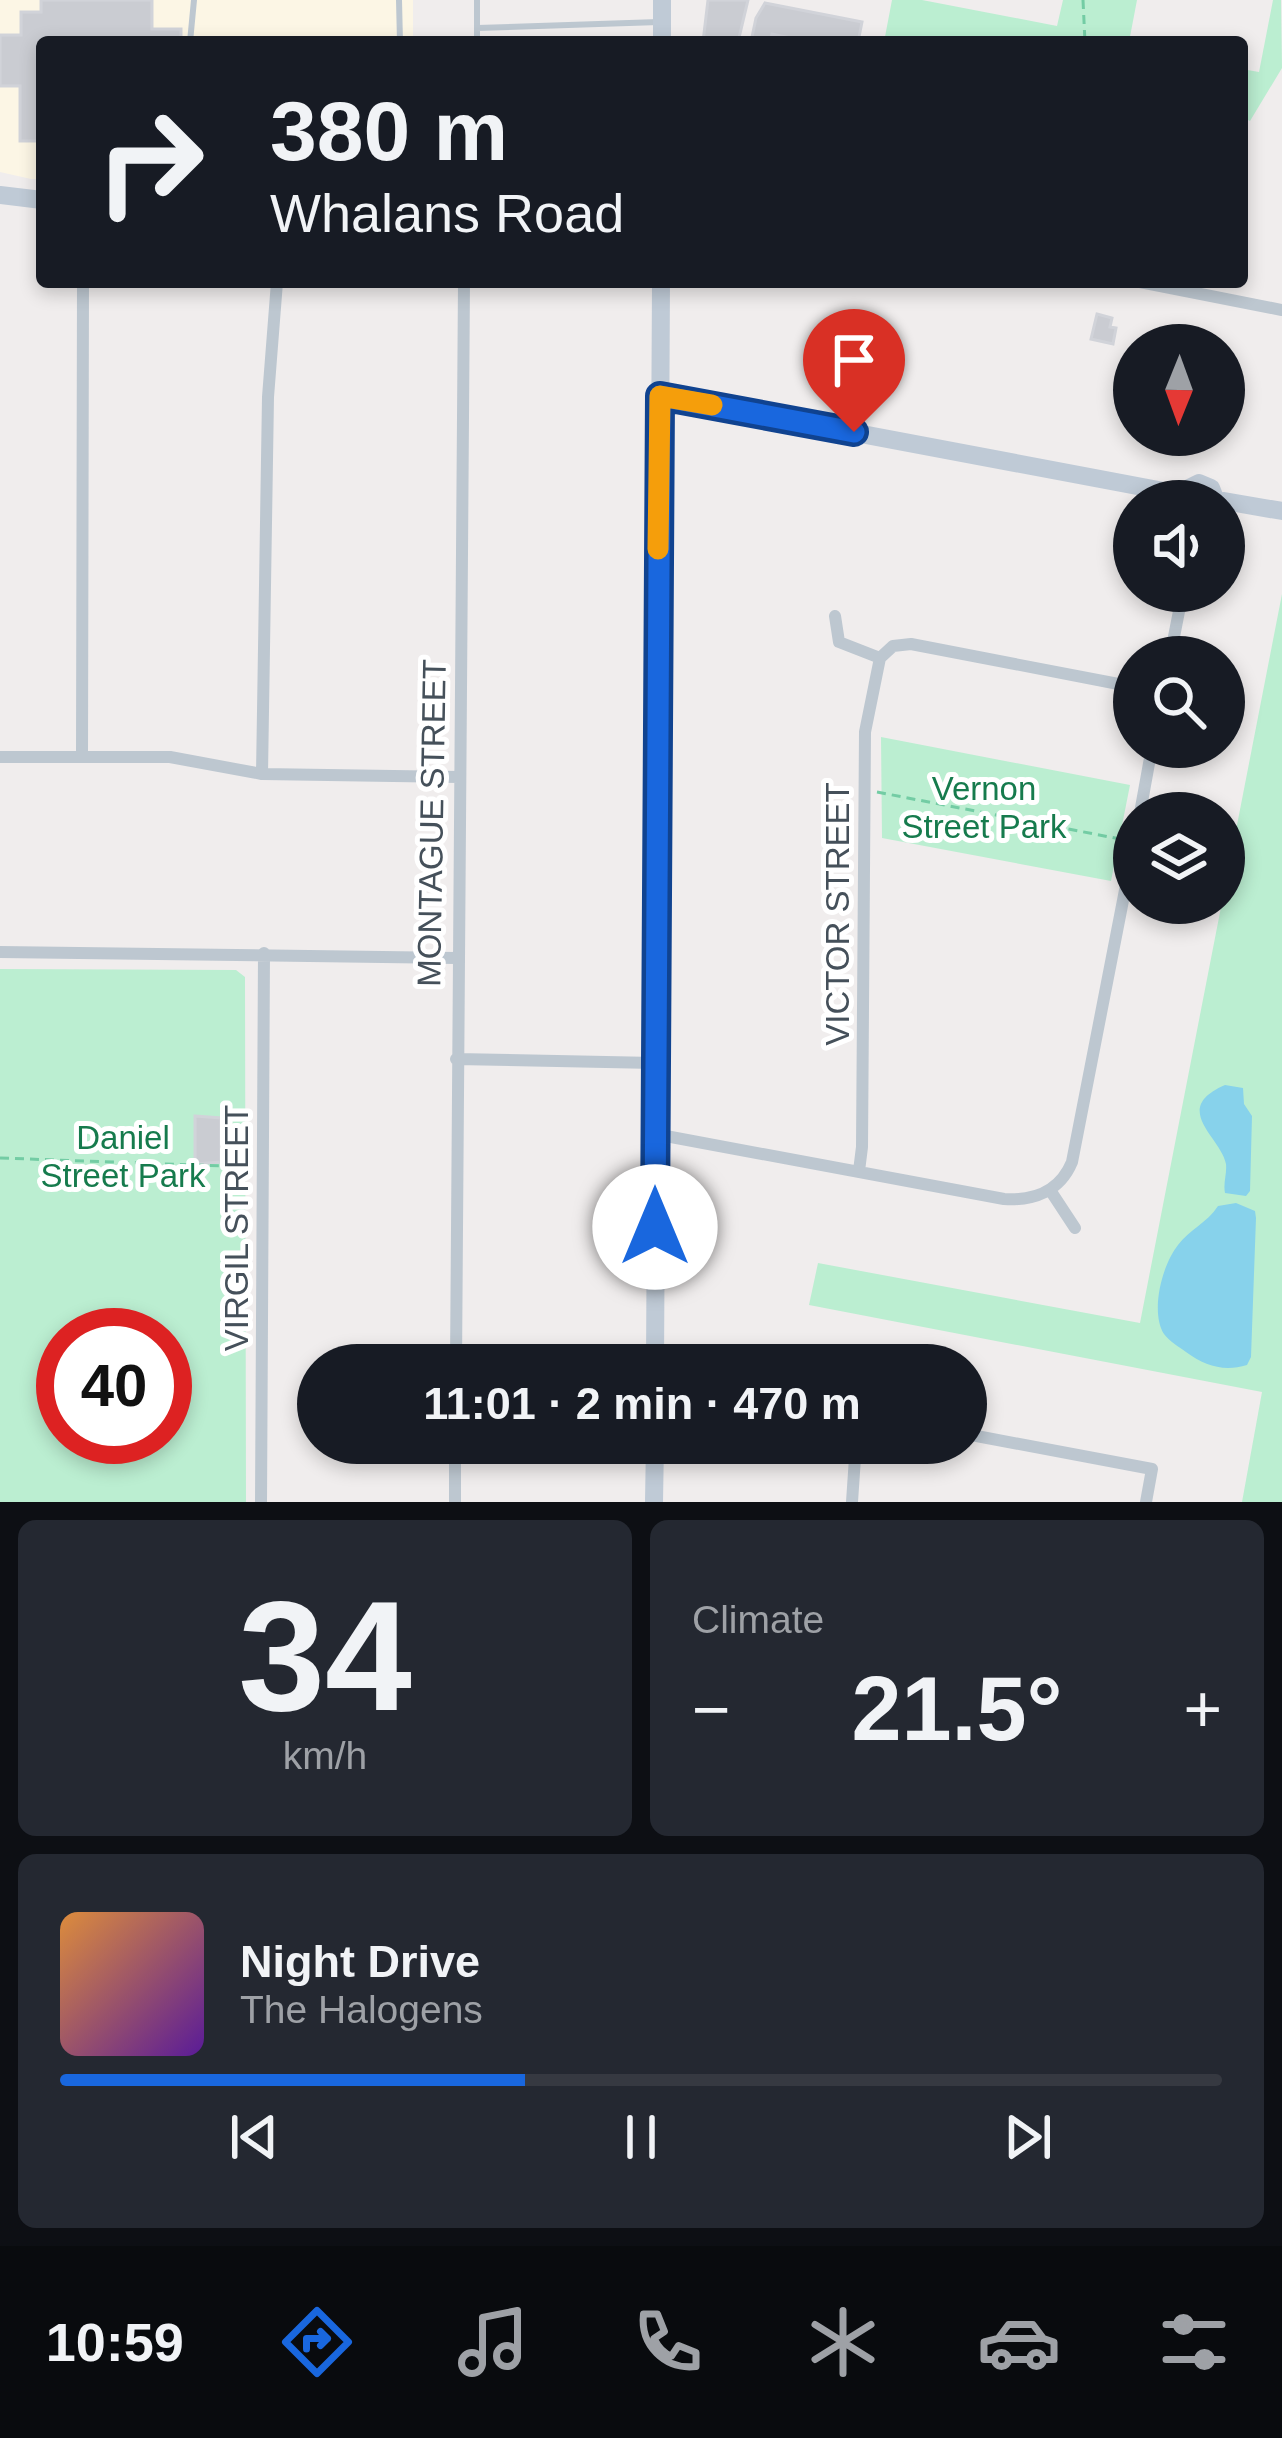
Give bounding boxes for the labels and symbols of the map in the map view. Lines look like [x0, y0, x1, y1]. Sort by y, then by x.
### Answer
pin [803, 309, 905, 432]
north arrow [1113, 324, 1245, 456]
street label: MONTAGUE STREET [410, 659, 453, 987]
park label: Vernon Street Park [901, 770, 1067, 845]
street label: VICTOR STREET [819, 782, 856, 1046]
street label: VIRGIL STREET [218, 1105, 255, 1351]
park label: Daniel Street Park [40, 1119, 206, 1194]
position arrow [592, 1164, 718, 1290]
speed limit sign: 40 [36, 1308, 192, 1464]

